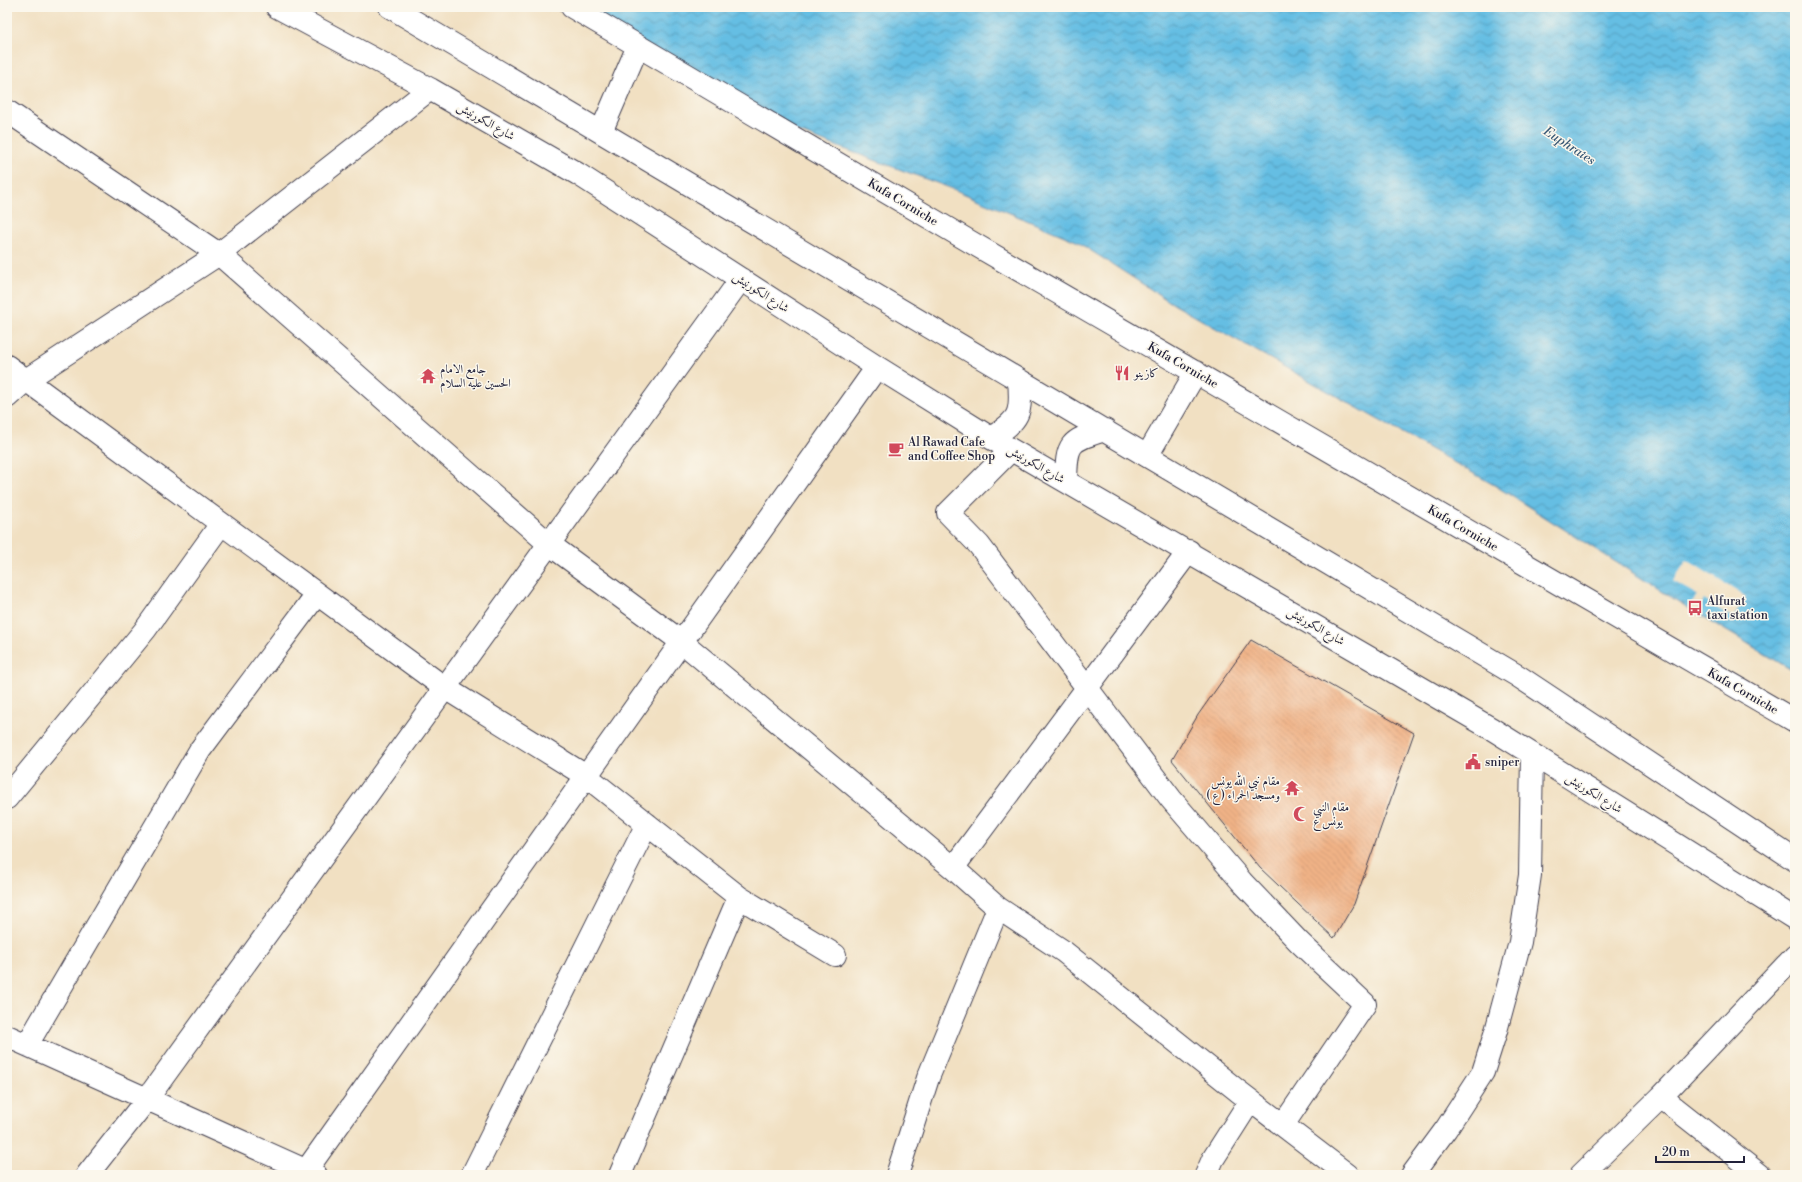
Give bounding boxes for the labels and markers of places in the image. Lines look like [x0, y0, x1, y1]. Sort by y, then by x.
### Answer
place label: جامع الامام الحسين عليه السلام [440, 362, 511, 394]
restaurant icon: كازينو [1113, 364, 1131, 382]
place label: كازينو [1133, 366, 1159, 381]
temple icon: جامع الامام الحسين عليه السلام [419, 367, 437, 385]
place label: Al Rawad Cafe and Coffee Shop [907, 435, 995, 464]
cafe icon: Al Rawad Cafe and Coffee Shop [887, 440, 905, 458]
place label: Alfurat taxi station [1706, 594, 1768, 623]
bus stop icon: Alfurat taxi station [1686, 599, 1704, 617]
public building icon: sniper [1464, 753, 1482, 771]
place label: sniper [1485, 755, 1520, 770]
place label: مقام نبي الله يونس ( ع ) ومسجد الحمراء [1206, 771, 1280, 806]
temple icon: مقام نبي الله يونس ( ع ) ومسجد الحمراء [1283, 779, 1301, 797]
place label: مقام النبي يونس ع [1313, 800, 1349, 832]
mosque icon: مقام النبي يونس ع [1292, 805, 1310, 823]

